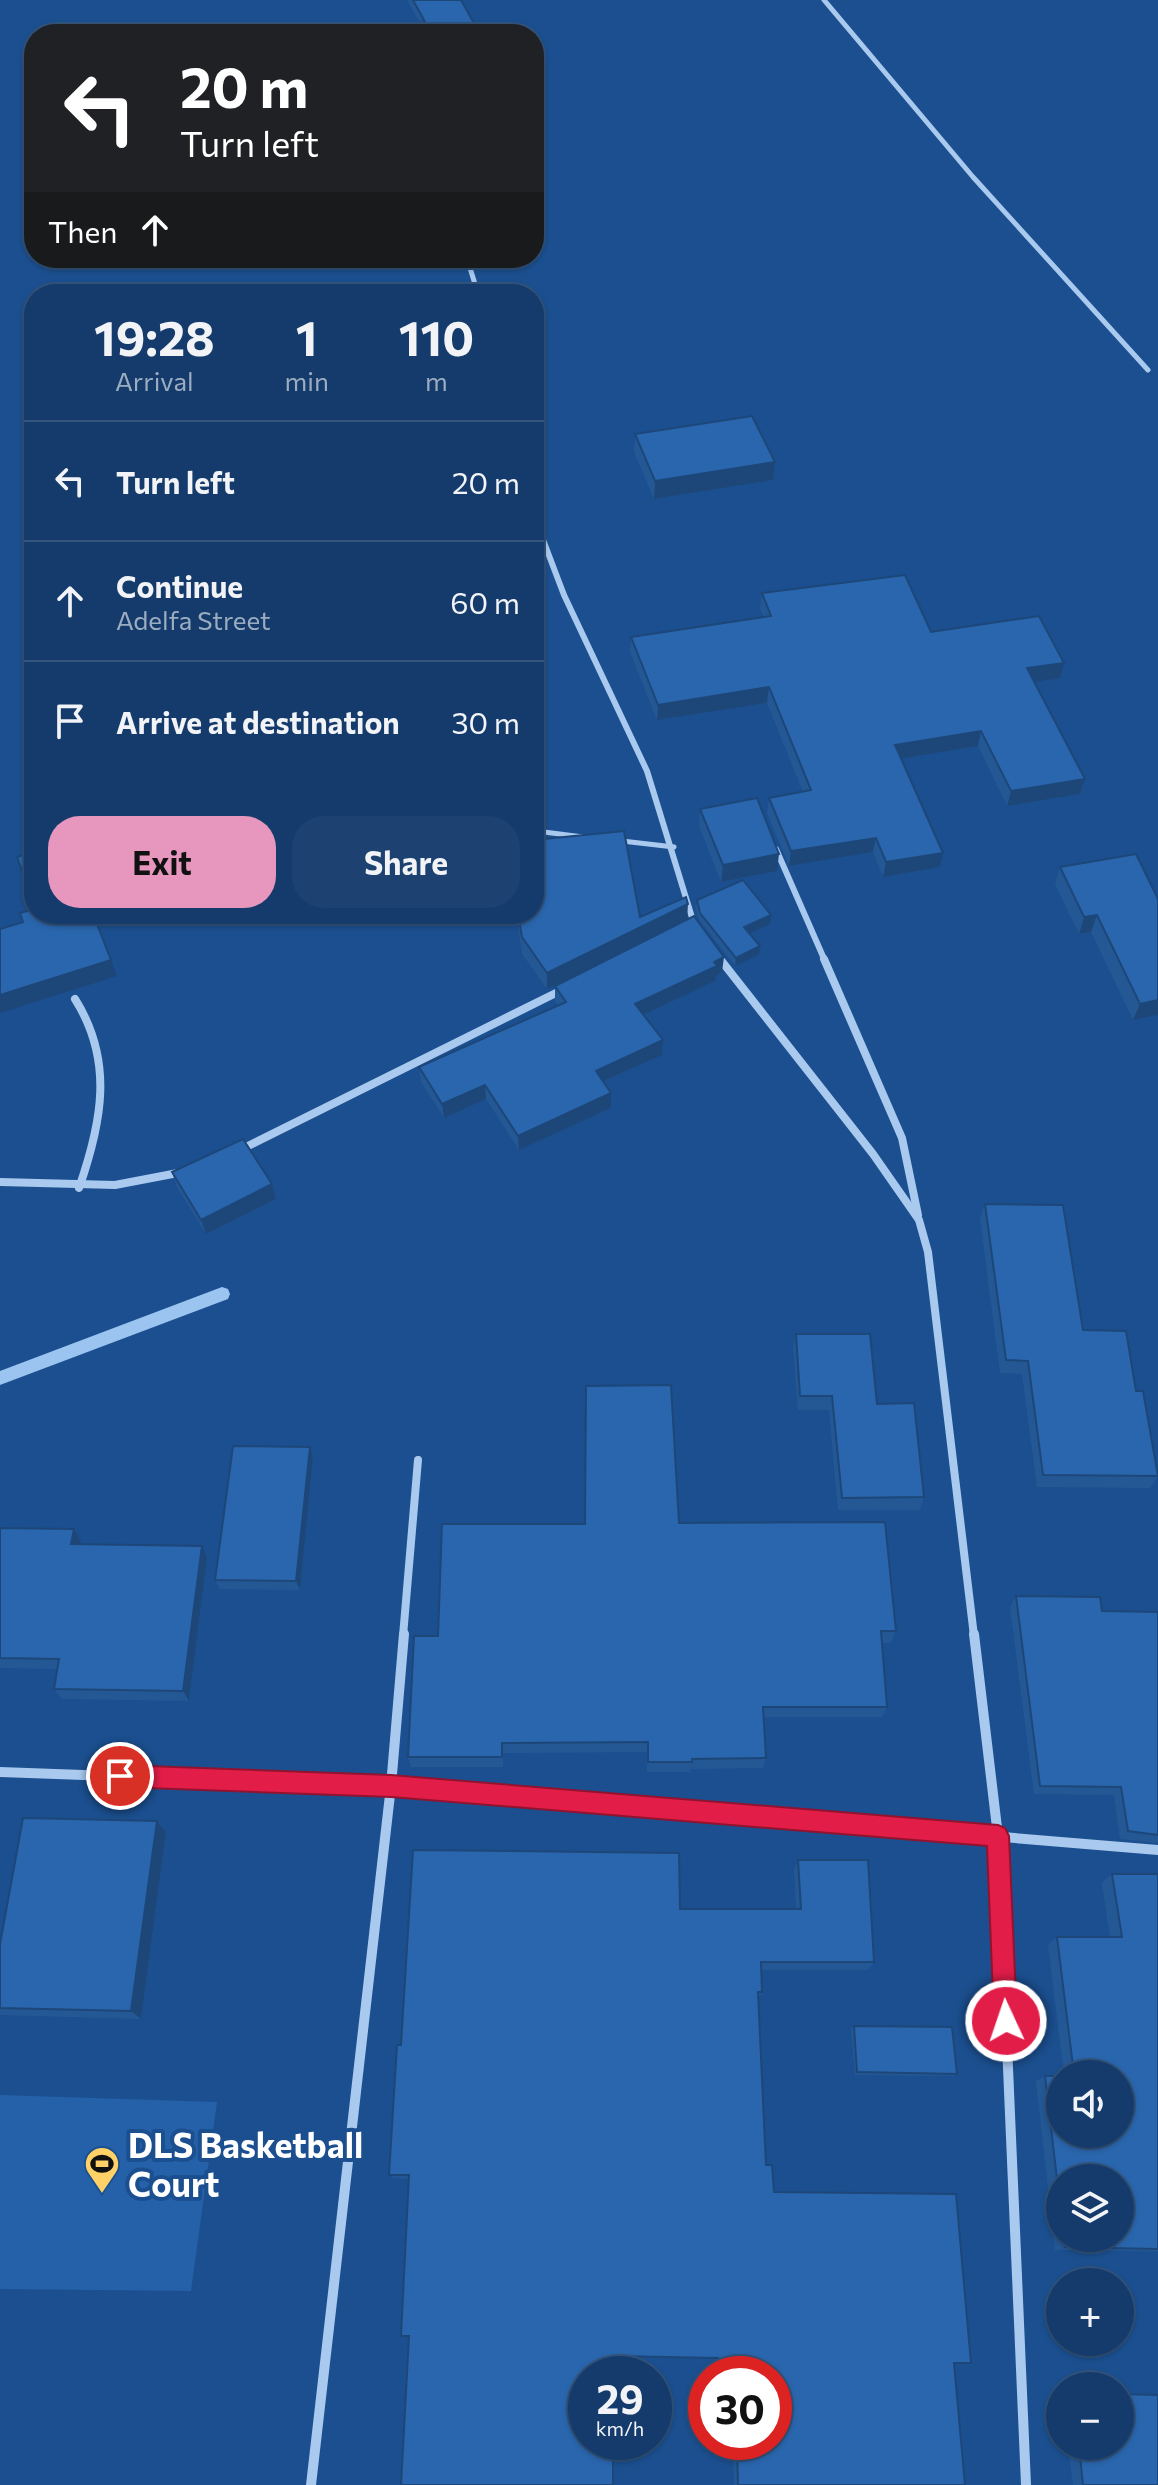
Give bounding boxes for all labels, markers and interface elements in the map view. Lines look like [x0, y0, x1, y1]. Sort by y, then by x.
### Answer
text: 20 m [180, 51, 308, 120]
icon: left [48, 56, 152, 160]
text: Turn left [180, 120, 319, 164]
icon: ahead [133, 208, 177, 252]
text: Then [48, 212, 117, 249]
text: 19:28 [94, 307, 215, 366]
text: 1 [296, 307, 318, 366]
text: 110 [399, 307, 474, 366]
text: Arrival [115, 365, 194, 396]
text: min [285, 365, 329, 396]
text: m [425, 365, 448, 396]
icon: left [48, 459, 92, 503]
text: Turn left [116, 463, 235, 500]
text: 20 m [452, 463, 520, 500]
text: Continue [116, 567, 243, 604]
icon: ahead [48, 579, 92, 623]
text: 60 m [450, 583, 520, 620]
text: Adelfa Street [116, 604, 271, 635]
icon: arrive [48, 699, 92, 743]
text: Arrive at destination [116, 703, 400, 740]
text: 30 m [451, 703, 520, 740]
button: Exit [48, 816, 276, 908]
button: Share [292, 816, 520, 908]
pin [86, 1742, 154, 1810]
icon: arrive [98, 1754, 142, 1798]
position arrow [964, 1979, 1048, 2063]
map controls [1046, 2060, 1134, 2460]
button: sound [1046, 2060, 1134, 2148]
place label: DLS Basketball Court [128, 2123, 363, 2204]
sports icon: DLS Basketball Court [83, 2145, 121, 2195]
button: layers [1046, 2164, 1134, 2252]
button: + [1046, 2268, 1134, 2356]
speed limit sign: 30 [688, 2356, 792, 2460]
button: − [1046, 2372, 1134, 2460]
text: 29 [596, 2373, 644, 2422]
text: km/h [596, 2416, 644, 2440]

